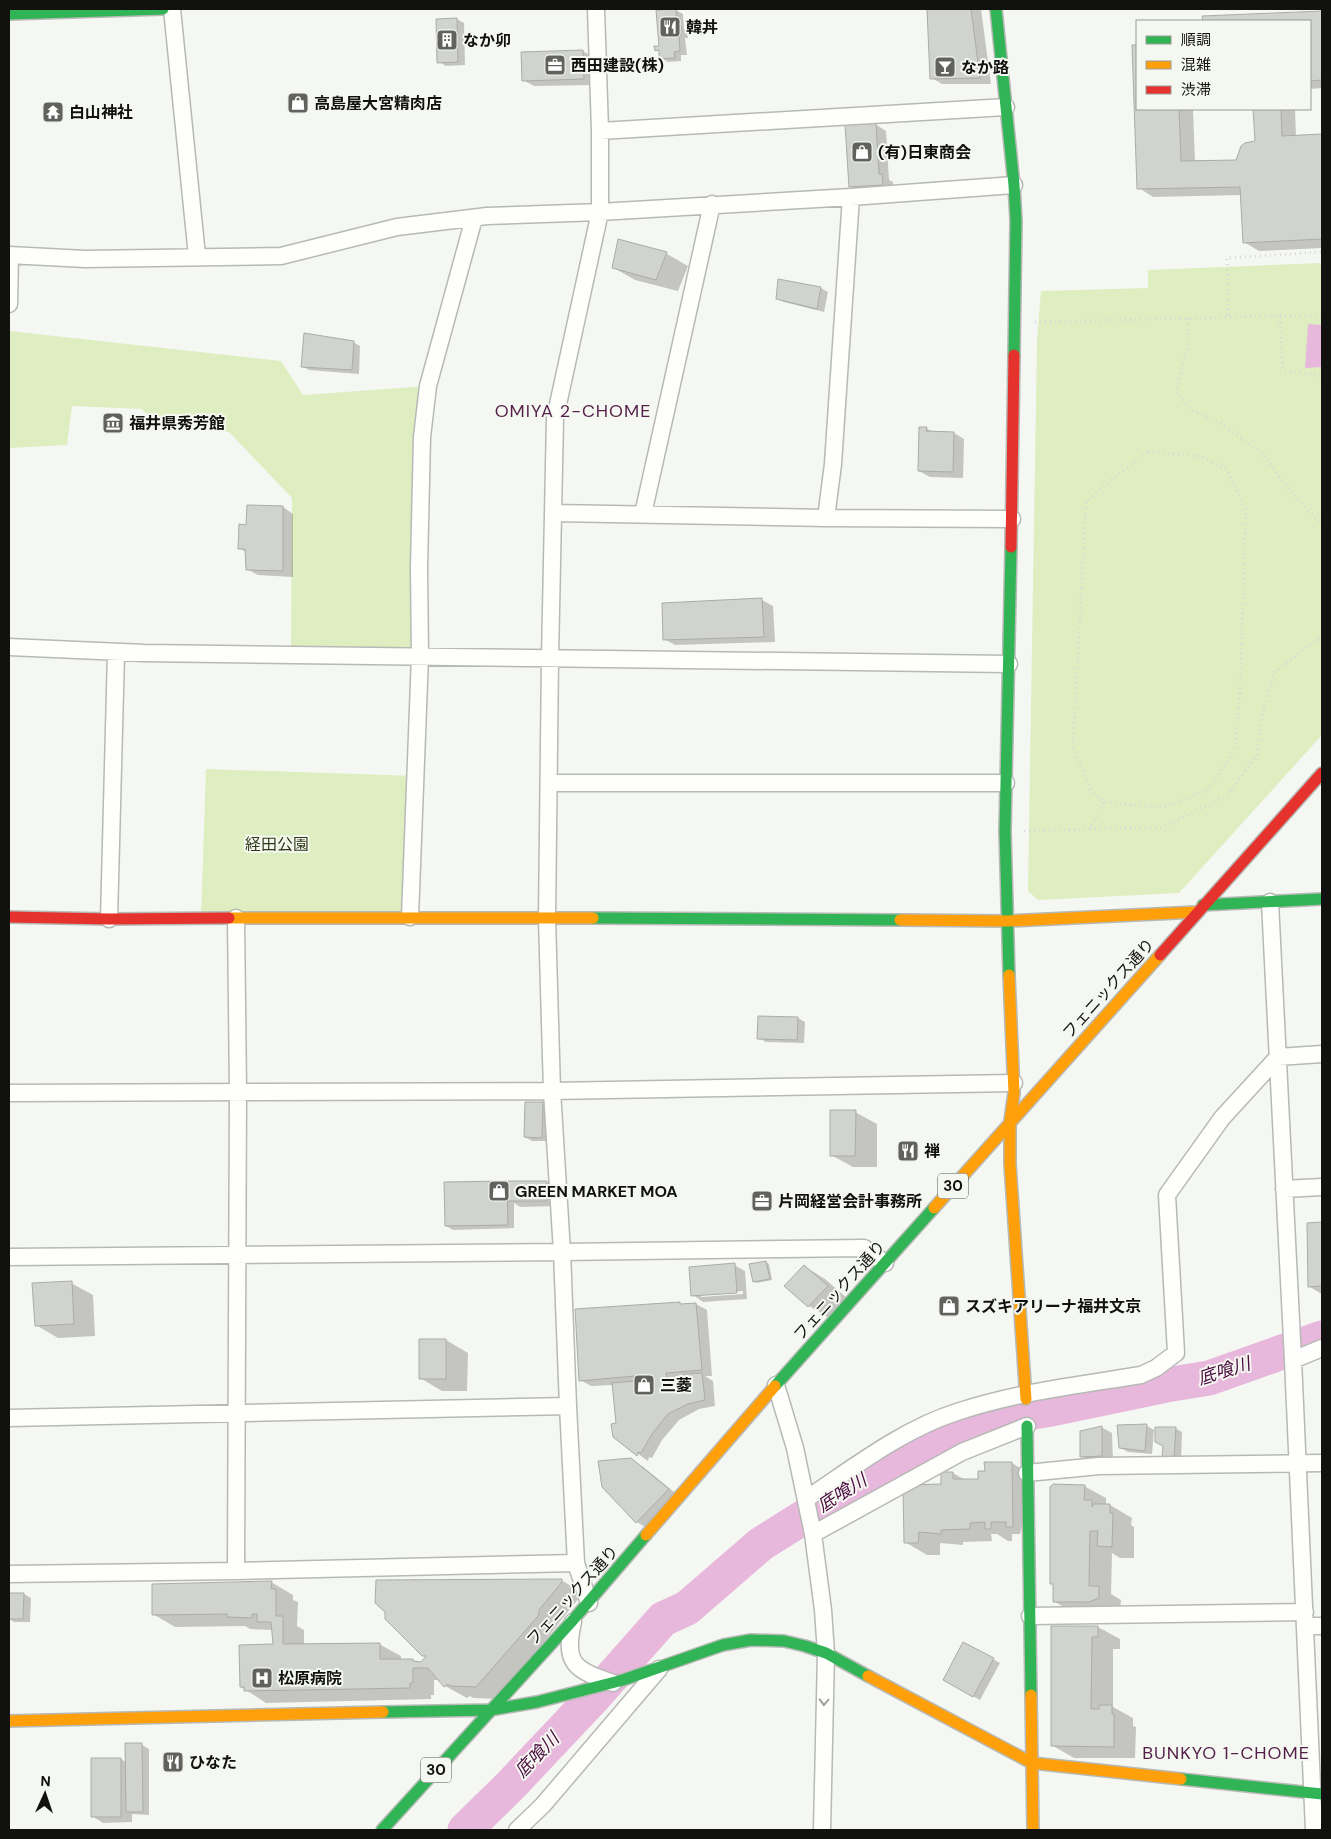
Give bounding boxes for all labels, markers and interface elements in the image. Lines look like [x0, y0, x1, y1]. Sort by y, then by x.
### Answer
restaurant icon: 韓丼 [658, 15, 682, 39]
place label: 韓丼 [686, 17, 718, 38]
legend [1136, 20, 1311, 110]
building icon: なか卯 [435, 28, 459, 52]
place label: なか卯 [463, 30, 511, 51]
text: 順調 [1181, 30, 1211, 50]
office icon: 西田建設(株) [543, 53, 567, 77]
place label: 西田建設(株) [571, 55, 664, 76]
bar icon: なか路 [933, 55, 957, 79]
text: 混雑 [1181, 55, 1211, 75]
place label: なか路 [961, 57, 1009, 78]
text: 渋滞 [1181, 80, 1211, 100]
shop icon: 高島屋大宮精肉店 [286, 91, 310, 115]
place label: 高島屋大宮精肉店 [314, 93, 442, 114]
temple icon: 白山神社 [41, 100, 65, 124]
place label: 白山神社 [69, 102, 133, 123]
shop icon: (有)日東商会 [850, 140, 874, 164]
place label: (有)日東商会 [878, 142, 971, 163]
district label: OMIYA 2-CHOME [495, 399, 651, 423]
museum icon: 福井県秀芳館 [101, 411, 125, 435]
place label: 福井県秀芳館 [129, 413, 225, 434]
park label: 経田公園 [245, 834, 309, 855]
street label: フェニックス通り [1058, 934, 1159, 1043]
restaurant icon: 禅 [896, 1139, 920, 1163]
place label: 禅 [924, 1141, 940, 1162]
road number: 30 [938, 1174, 968, 1198]
shop icon: GREEN MARKET MOA [487, 1179, 511, 1203]
place label: GREEN MARKET MOA [515, 1181, 678, 1202]
office icon: 片岡経営会計事務所 [750, 1189, 774, 1213]
place label: 片岡経営会計事務所 [778, 1191, 922, 1212]
street label: フェニックス通り [789, 1236, 890, 1345]
shop icon: スズキアリーナ福井文京 [937, 1294, 961, 1318]
place label: スズキアリーナ福井文京 [965, 1296, 1141, 1317]
water label: 底喰川 [1195, 1351, 1255, 1390]
shop icon: 三菱 [632, 1373, 656, 1397]
place label: 三菱 [660, 1375, 692, 1396]
water label: 底喰川 [813, 1467, 873, 1517]
street label: フェニックス通り [522, 1541, 623, 1650]
hospital icon: 松原病院 [250, 1666, 274, 1690]
place label: 松原病院 [278, 1668, 342, 1689]
one-way arrow [819, 1698, 829, 1706]
water label: 底喰川 [510, 1726, 566, 1783]
district label: BUNKYO 1-CHOME [1142, 1741, 1310, 1765]
restaurant icon: ひなた [161, 1750, 185, 1774]
place label: ひなた [189, 1752, 237, 1773]
road number: 30 [421, 1758, 451, 1782]
north arrow [20, 1769, 70, 1819]
text: N [40, 1772, 51, 1790]

